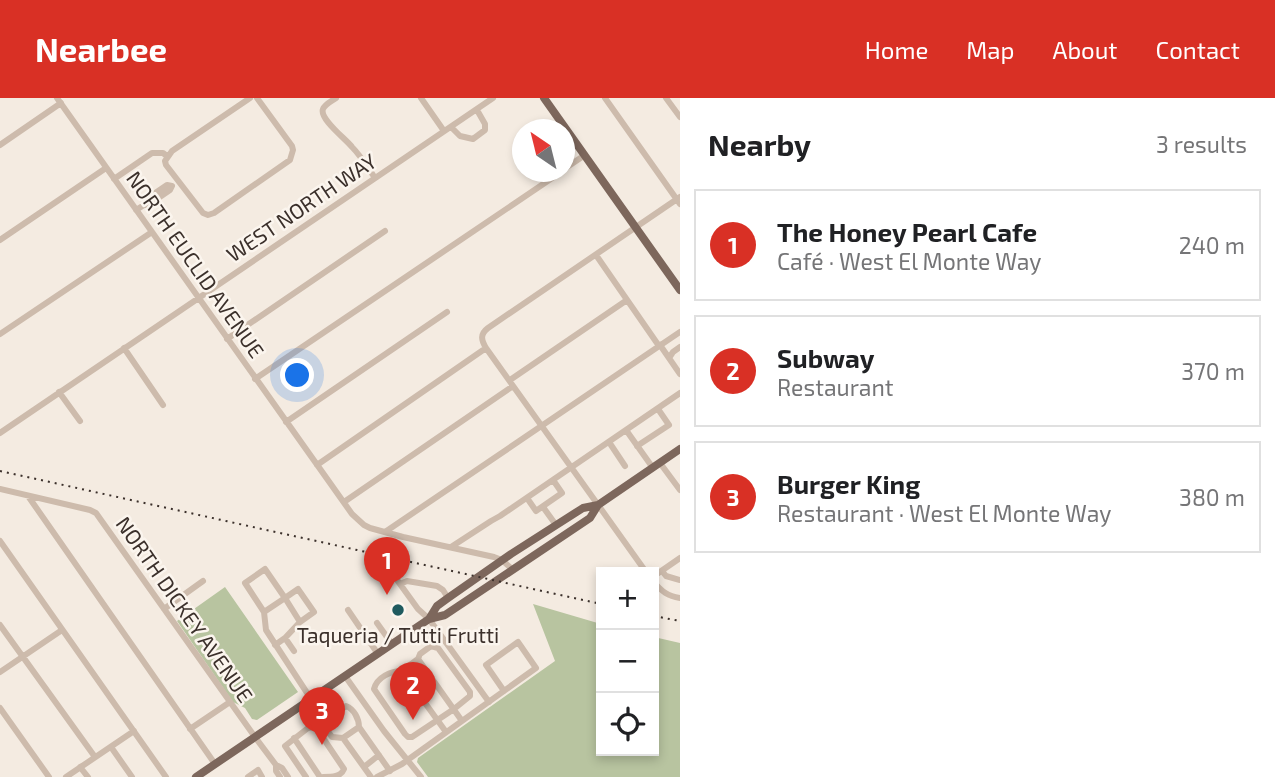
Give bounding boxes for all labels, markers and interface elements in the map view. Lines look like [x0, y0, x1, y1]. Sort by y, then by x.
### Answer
text: Nearbee [35, 29, 167, 69]
text: Home [865, 35, 928, 64]
text: Map [966, 35, 1014, 64]
text: About [1052, 35, 1118, 64]
text: Contact [1156, 35, 1240, 64]
north arrow [512, 119, 575, 182]
text: Nearby [708, 126, 811, 162]
text: 3 results [1156, 130, 1247, 158]
street label: WEST NORTH WAY [221, 148, 381, 266]
street label: NORTH EUCLID AVENUE [122, 166, 270, 362]
text: The Honey Pearl Cafe [777, 216, 1037, 247]
text: 1 [728, 231, 738, 259]
text: 240 m [1179, 231, 1245, 259]
text: Café · West El Monte Way [777, 247, 1041, 275]
text: Subway [777, 342, 874, 373]
text: 2 [726, 357, 740, 385]
text: 370 m [1181, 357, 1245, 385]
your location [280, 358, 314, 392]
text: Restaurant [777, 373, 894, 401]
text: Burger King [777, 468, 920, 499]
text: 3 [726, 483, 740, 511]
text: 380 m [1179, 483, 1245, 511]
text: Restaurant · West El Monte Way [777, 499, 1111, 527]
street label: NORTH DICKEY AVENUE [111, 511, 259, 707]
pin: 1 [364, 537, 410, 595]
map controls [596, 567, 659, 756]
button: + [596, 567, 659, 630]
marker: Taqueria / Tutti Frutti [390, 602, 406, 618]
place label: Taqueria / Tutti Frutti [297, 622, 499, 647]
button: − [596, 630, 659, 693]
pin: 2 [390, 662, 436, 720]
pin: 3 [299, 687, 345, 745]
button: locate [596, 693, 659, 756]

